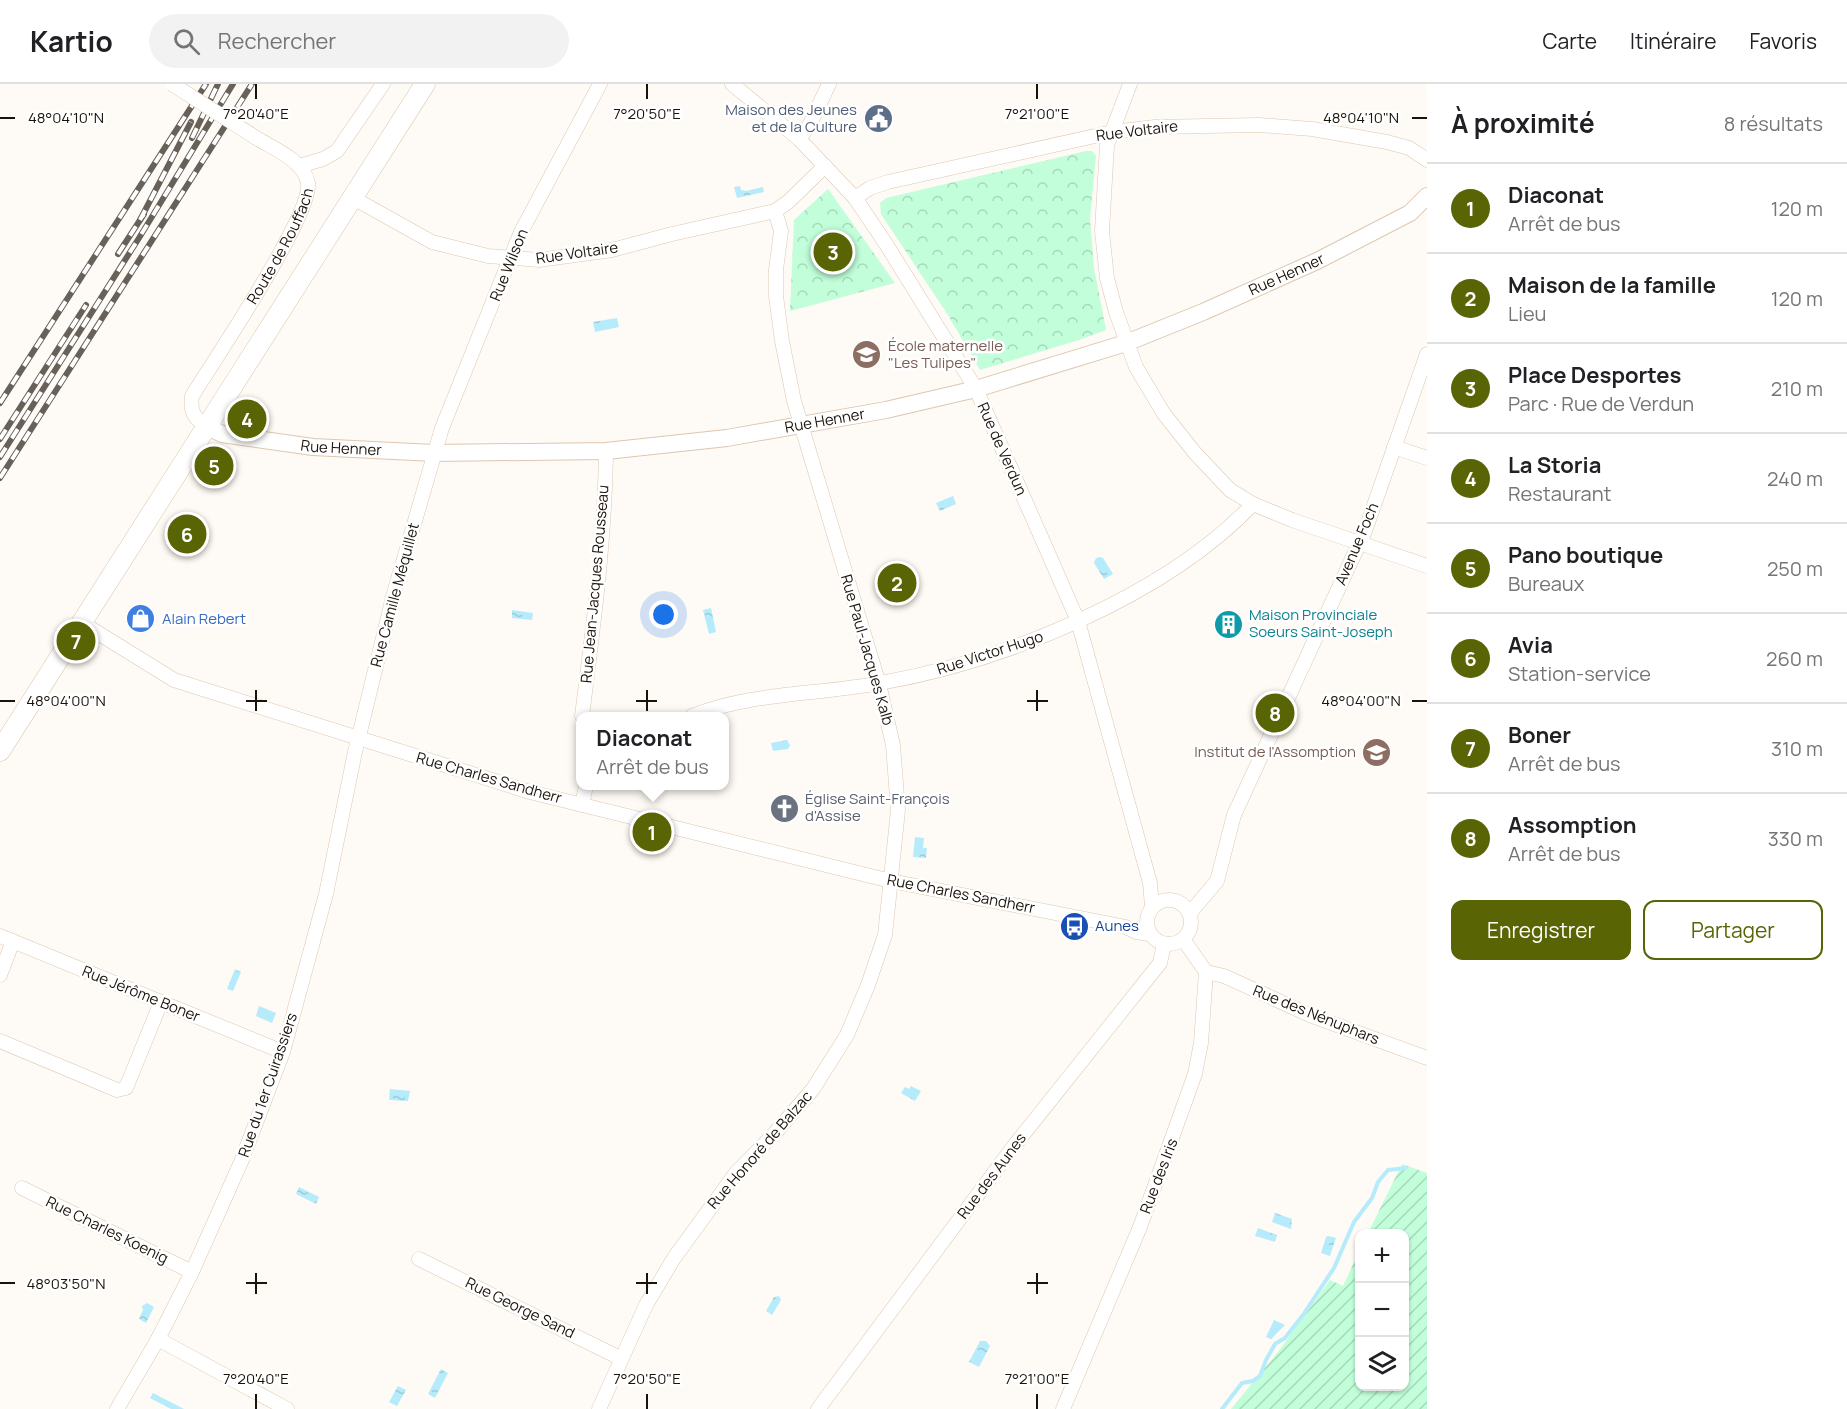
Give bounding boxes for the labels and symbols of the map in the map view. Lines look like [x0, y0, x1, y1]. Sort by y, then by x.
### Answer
place label: Maison des Jeunes et de la Culture [725, 99, 857, 137]
text: 7°20'40"E [223, 103, 289, 124]
text: 7°20'50"E [613, 103, 681, 124]
public building icon: Maison des Jeunes et de la Culture [862, 103, 894, 135]
text: 7°21'00"E [1005, 103, 1069, 124]
text: 48°04'10"N [28, 107, 104, 128]
text: 48°04'10"N [1323, 107, 1399, 128]
street label: Rue Voltaire [1095, 115, 1179, 146]
street label: Route de Rouffach [242, 186, 318, 308]
street label: Rue Wilson [484, 225, 533, 304]
pin: 3 [814, 230, 852, 274]
street label: Rue Voltaire [535, 236, 619, 269]
street label: Rue Henner [1245, 248, 1328, 300]
place label: École maternelle "Les Tulipes" [888, 335, 1003, 373]
school or university icon: École maternelle "Les Tulipes" [851, 339, 883, 371]
pin: 4 [228, 396, 266, 442]
street label: Rue de Verdun [973, 399, 1032, 499]
street label: Rue Henner [783, 403, 867, 438]
street label: Rue Henner [299, 434, 383, 460]
pin: 5 [194, 444, 234, 488]
street label: Rue Jean-Jacques Rousseau [575, 484, 614, 684]
street label: Avenue Foch [1330, 499, 1383, 588]
pin: 6 [168, 512, 207, 556]
street label: Rue Camille Méquillet [365, 520, 424, 669]
pin: 2 [878, 560, 916, 606]
street label: Rue Paul-Jacques Kalb [836, 572, 899, 728]
your location [649, 600, 678, 629]
shop icon: Alain Rebert [125, 603, 157, 635]
place label: Maison Provinciale Soeurs Saint-Joseph [1249, 604, 1393, 642]
place label: Alain Rebert [162, 608, 246, 629]
building icon: Maison Provinciale Soeurs Saint-Joseph [1212, 608, 1244, 640]
pin: 7 [56, 618, 96, 664]
street label: Rue Victor Hugo [934, 625, 1046, 680]
text: 48°04'00"N [26, 690, 106, 711]
pin: 8 [1256, 690, 1294, 736]
text: 48°04'00"N [1321, 690, 1401, 711]
school or university icon: Institut de l'Assomption [1361, 736, 1393, 768]
place label: Institut de l'Assomption [1194, 741, 1356, 762]
street label: Rue Charles Sandherr [414, 747, 565, 809]
place label: Église Saint-François d'Assise [805, 788, 950, 826]
church icon: Église Saint-François d'Assise [768, 792, 800, 824]
pin: 1 [632, 810, 672, 855]
street label: Rue Charles Sandherr [885, 869, 1038, 918]
bus stop icon: Aunes [1058, 910, 1090, 942]
place label: Aunes [1095, 915, 1139, 936]
street label: Rue Jérôme Boner [79, 960, 204, 1027]
street label: Rue des Nénuphars [1250, 980, 1383, 1049]
street label: Rue du 1er Cuirassiers [233, 1010, 302, 1160]
street label: Rue Honoré de Balzac [702, 1086, 817, 1213]
street label: Rue des Aunes [952, 1128, 1031, 1223]
street label: Rue des Iris [1135, 1135, 1183, 1216]
street label: Rue Charles Koenig [43, 1191, 172, 1268]
street label: Rue George Sand [462, 1272, 578, 1343]
text: 48°03'50"N [27, 1273, 105, 1294]
text: 7°20'40"E [223, 1368, 289, 1389]
text: 7°20'50"E [613, 1368, 681, 1389]
text: 7°21'00"E [1005, 1368, 1069, 1389]

